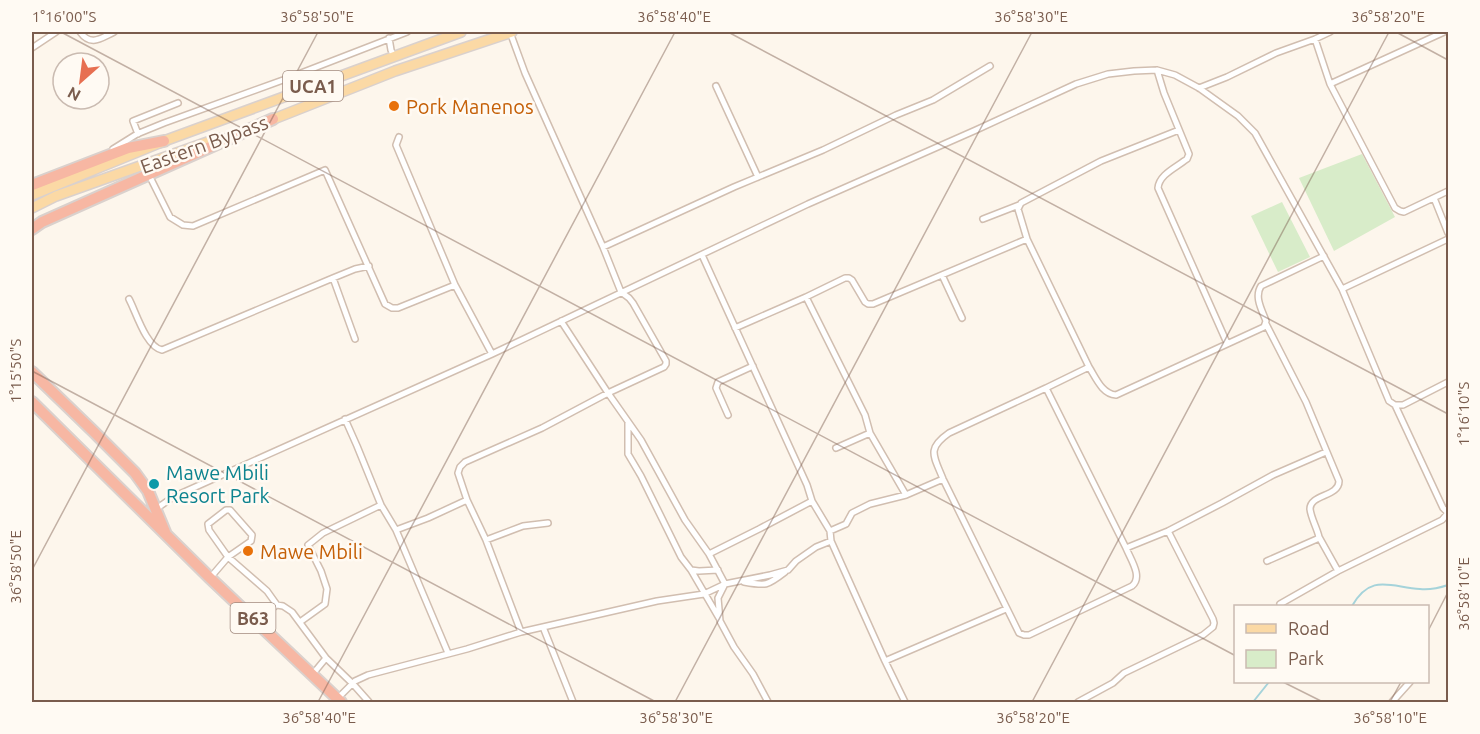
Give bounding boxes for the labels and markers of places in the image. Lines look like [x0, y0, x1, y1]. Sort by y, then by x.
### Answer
place label: Pork Manenos [406, 95, 534, 118]
marker: Pork Manenos [387, 99, 401, 113]
place label: Mawe Mbili Resort Park [166, 461, 270, 507]
marker: Mawe Mbili Resort Park [147, 477, 161, 491]
place label: Mawe Mbili [260, 540, 363, 563]
marker: Mawe Mbili [241, 544, 255, 558]

